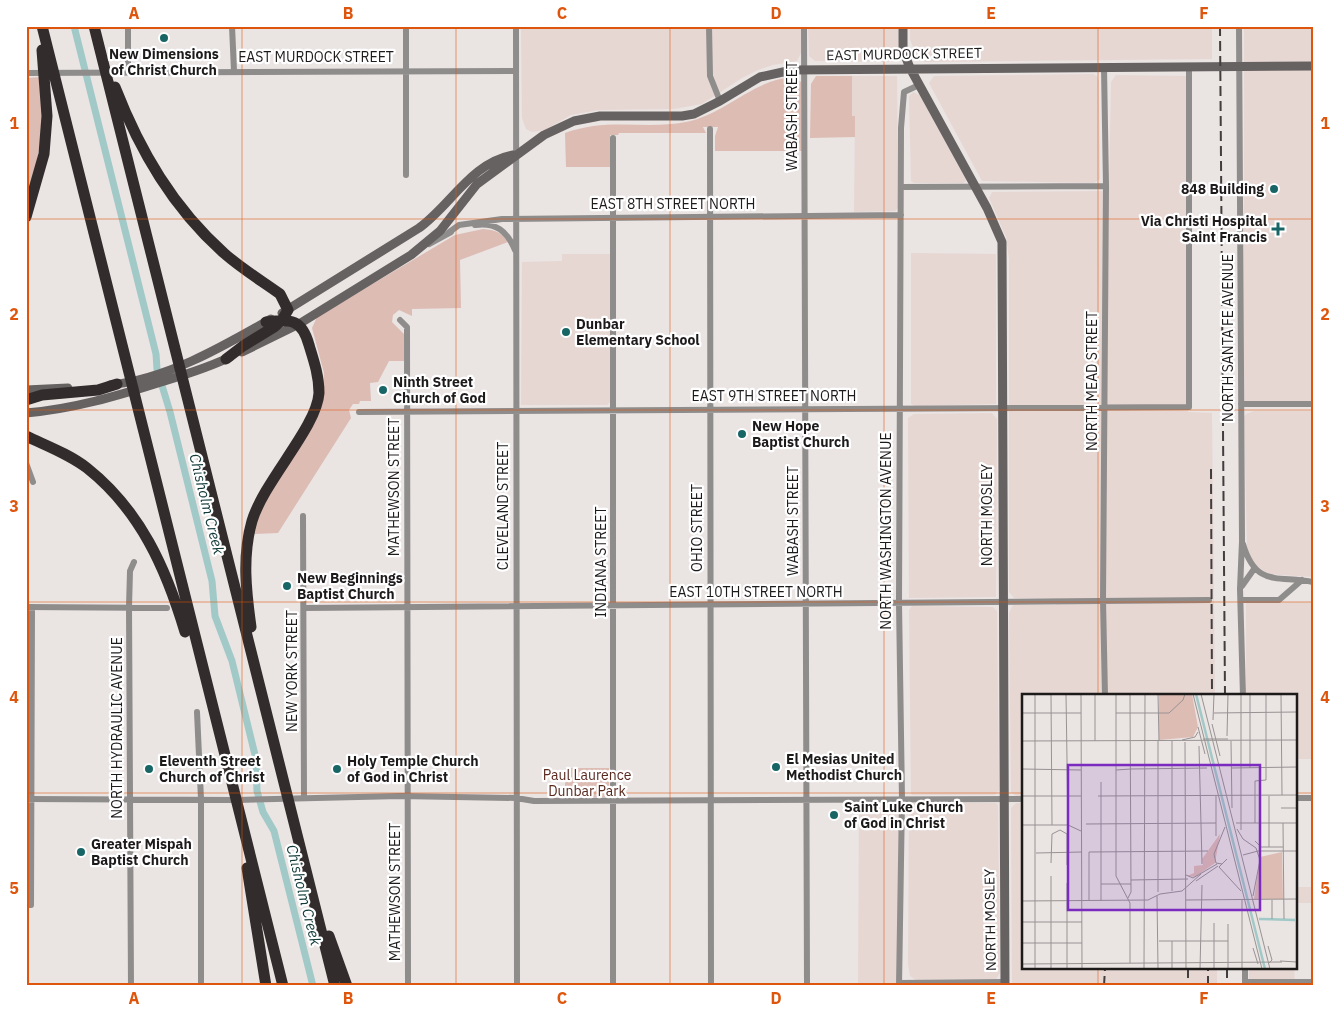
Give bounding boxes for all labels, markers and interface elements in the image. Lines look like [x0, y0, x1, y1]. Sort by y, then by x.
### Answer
text: A [129, 3, 140, 23]
text: B [343, 3, 354, 23]
text: C [557, 3, 567, 23]
text: D [770, 3, 782, 23]
text: E [986, 3, 996, 23]
text: F [1199, 3, 1209, 23]
marker: New Dimensions of Christ Church [158, 32, 170, 44]
street label: EAST MURDOCK STREET [826, 44, 982, 64]
place label: New Dimensions of Christ Church [109, 45, 219, 79]
street label: EAST MURDOCK STREET [238, 48, 394, 66]
street label: WABASH STREET [783, 61, 801, 171]
text: 1 [9, 113, 19, 133]
text: 1 [1320, 113, 1330, 133]
place label: 848 Building [1181, 180, 1264, 198]
marker: 848 Building [1268, 183, 1280, 195]
street label: EAST 8TH STREET NORTH [591, 195, 755, 213]
place label: Via Christi Hospital Saint Francis [1141, 212, 1267, 246]
marker: Via Christi Hospital Saint Francis [1271, 222, 1285, 236]
street label: NORTH SANTA FE AVENUE [1219, 254, 1237, 422]
text: 2 [9, 304, 19, 324]
text: 2 [1320, 304, 1330, 324]
street label: NORTH MEAD STREET [1083, 311, 1101, 451]
place label: Dunbar Elementary School [576, 315, 700, 349]
marker: Dunbar Elementary School [560, 326, 572, 338]
place label: Ninth Street Church of God [393, 373, 486, 407]
marker: Ninth Street Church of God [377, 384, 389, 396]
street label: EAST 9TH STREET NORTH [692, 387, 856, 405]
place label: New Hope Baptist Church [752, 417, 850, 451]
street label: MATHEWSON STREET [385, 418, 403, 556]
marker: New Hope Baptist Church [736, 428, 748, 440]
street label: NORTH WASHINGTON AVENUE [877, 432, 895, 630]
street label: CLEVELAND STREET [494, 442, 512, 570]
water label: Chisholm Creek [185, 452, 229, 556]
street label: NORTH MOSLEY [978, 463, 996, 566]
street label: WABASH STREET [784, 466, 802, 576]
street label: OHIO STREET [688, 484, 706, 572]
text: 3 [9, 496, 19, 516]
text: 3 [1320, 496, 1330, 516]
street label: INDIANA STREET [592, 507, 610, 617]
place label: New Beginnings Baptist Church [297, 569, 403, 603]
marker: New Beginnings Baptist Church [281, 580, 293, 592]
street label: EAST 10TH STREET NORTH [669, 583, 843, 601]
street label: NEW YORK STREET [283, 610, 301, 732]
street label: NORTH HYDRAULIC AVENUE [108, 637, 126, 819]
text: 4 [9, 687, 19, 707]
text: 4 [1320, 687, 1330, 707]
inset map [1022, 694, 1296, 970]
place label: El Mesias United Methodist Church [786, 750, 902, 784]
place label: Eleventh Street Church of Christ [159, 752, 265, 786]
place label: Holy Temple Church of God in Christ [347, 752, 479, 786]
marker: El Mesias United Methodist Church [770, 761, 782, 773]
marker: Eleventh Street Church of Christ [143, 763, 155, 775]
marker: Holy Temple Church of God in Christ [331, 763, 343, 775]
park label: Paul Laurence Dunbar Park [543, 766, 632, 800]
place label: Saint Luke Church of God in Christ [844, 798, 963, 832]
marker: Saint Luke Church of God in Christ [828, 809, 840, 821]
street label: MATHEWSON STREET [386, 823, 404, 961]
place label: Greater Mispah Baptist Church [91, 835, 192, 869]
water label: Chisholm Creek [282, 843, 326, 947]
marker: Greater Mispah Baptist Church [75, 846, 87, 858]
street label: NORTH MOSLEY [980, 868, 1000, 971]
text: 5 [9, 878, 19, 898]
text: 5 [1320, 878, 1330, 898]
text: A [129, 988, 140, 1008]
text: B [343, 988, 354, 1008]
text: C [557, 988, 567, 1008]
text: D [770, 988, 782, 1008]
text: E [986, 988, 996, 1008]
text: F [1199, 988, 1209, 1008]

